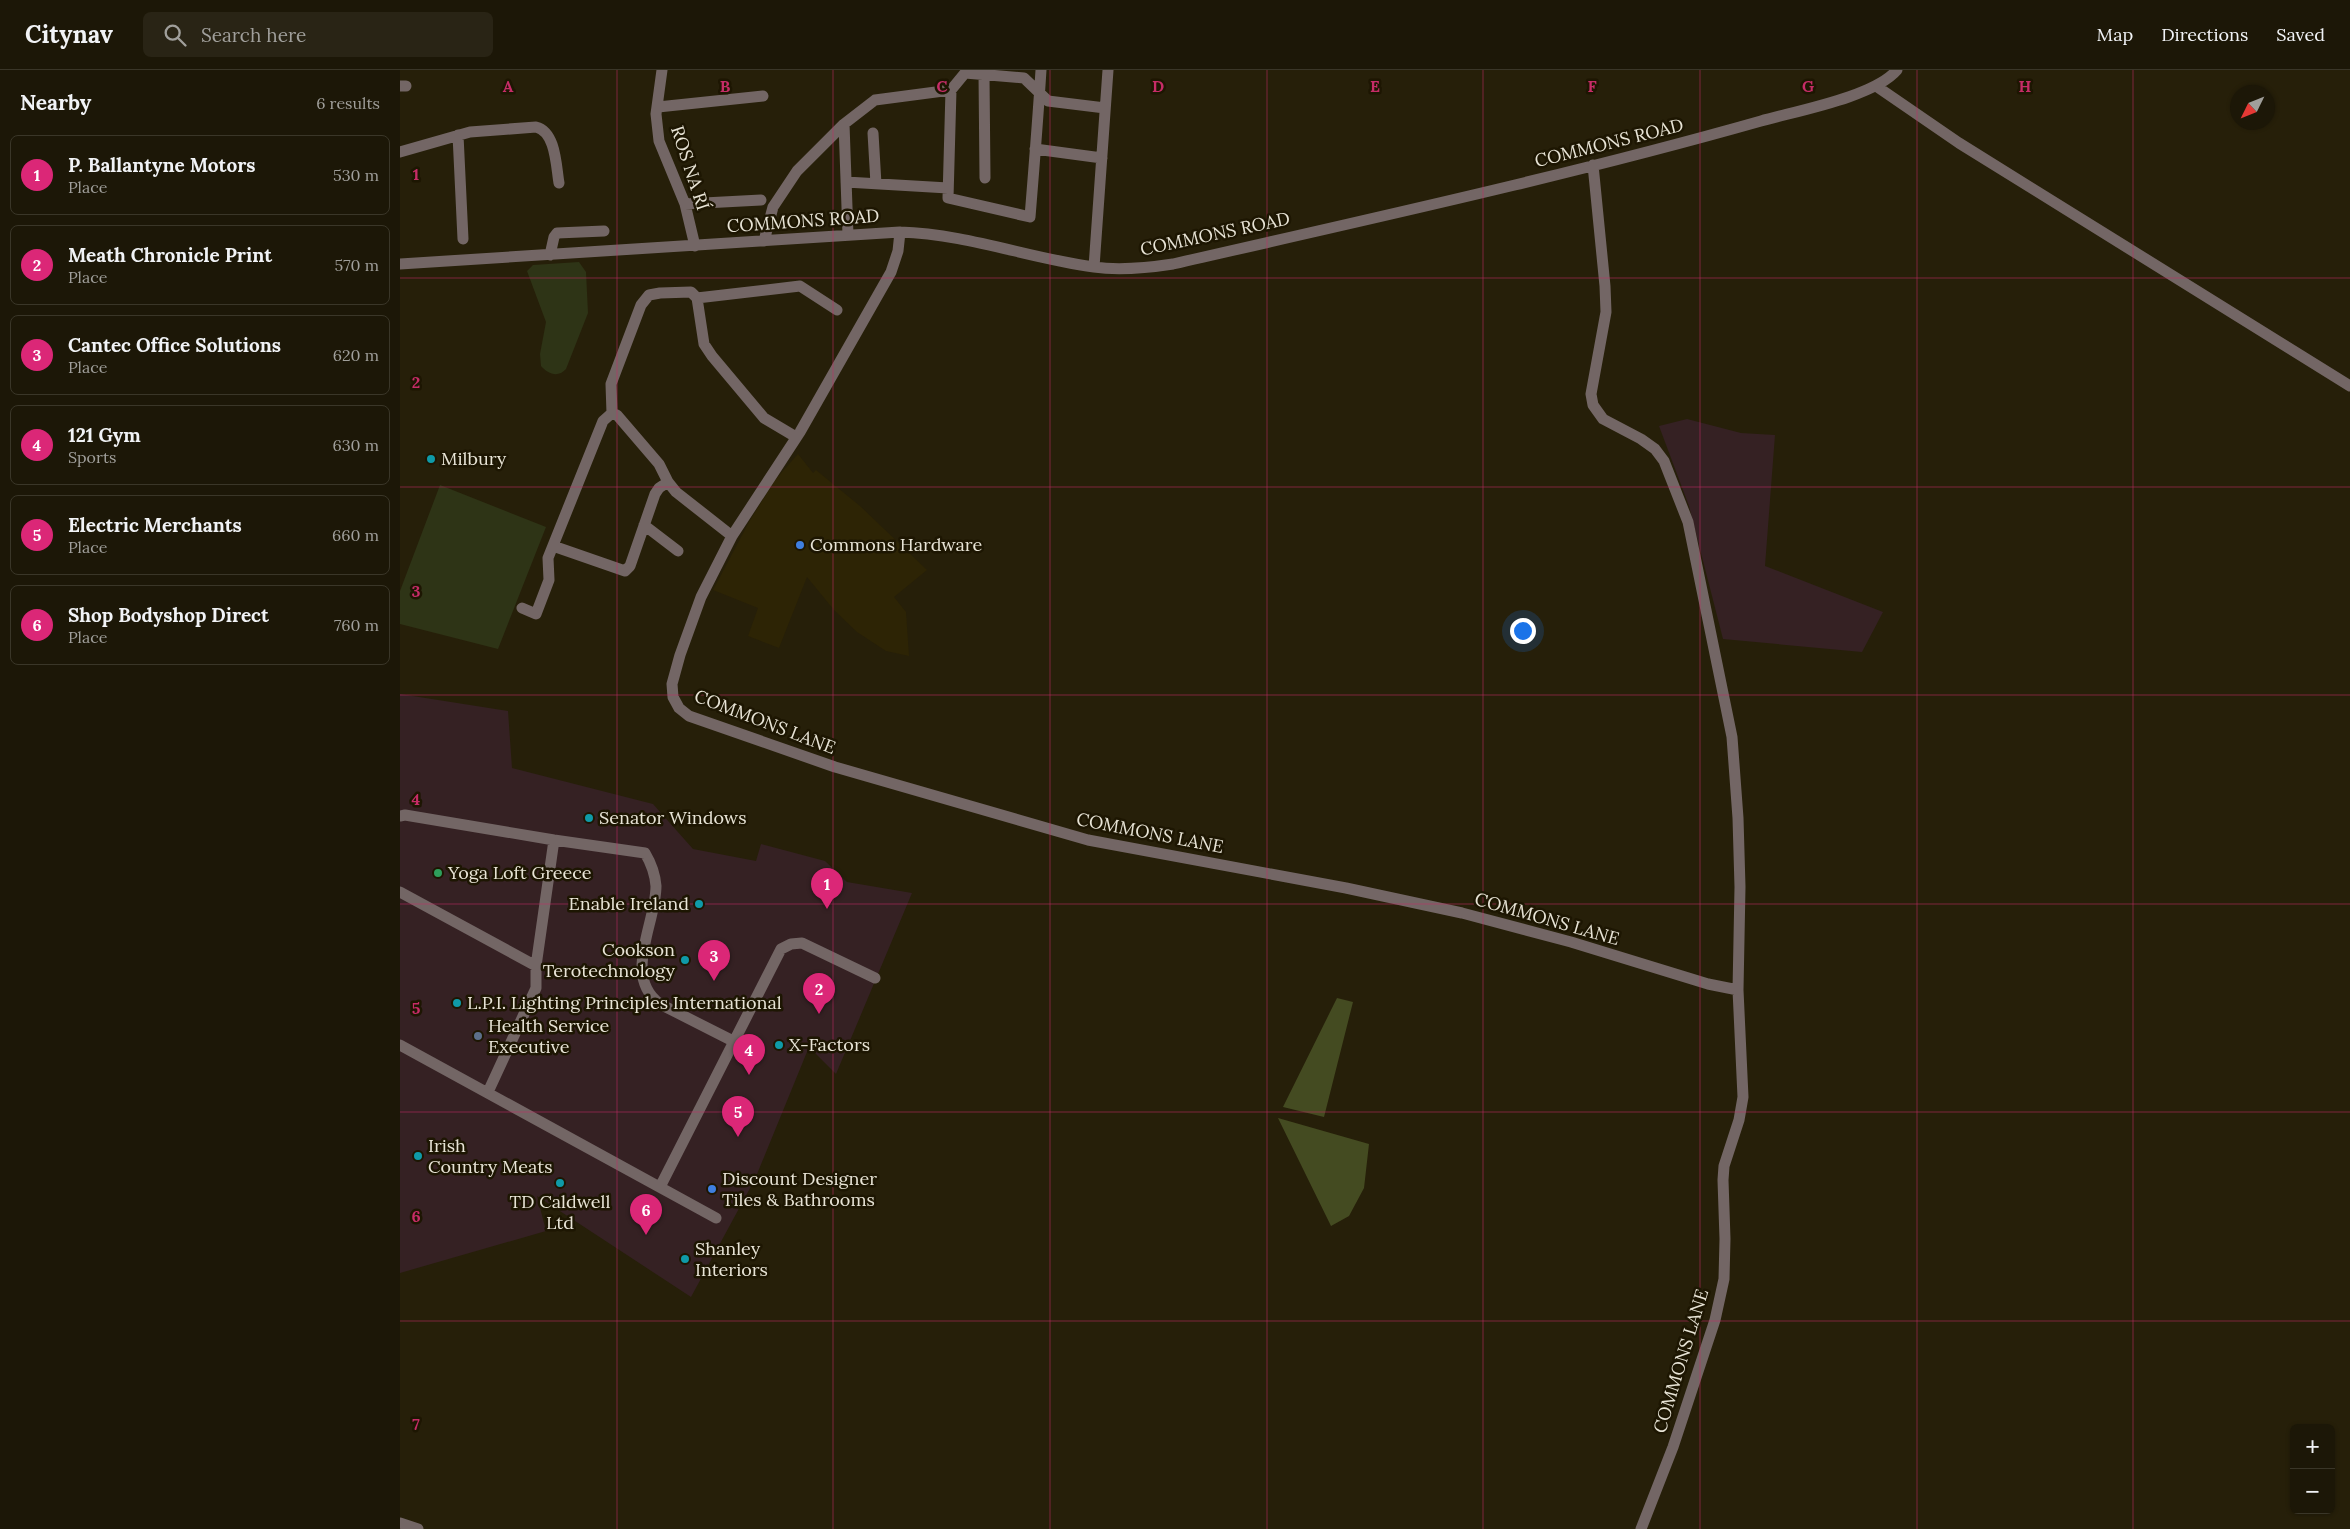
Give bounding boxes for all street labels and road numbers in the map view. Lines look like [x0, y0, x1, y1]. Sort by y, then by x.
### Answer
street label: COMMONS ROAD [1532, 113, 1686, 172]
street label: ROS NA RÍ [666, 123, 715, 213]
street label: COMMONS ROAD [726, 204, 880, 237]
street label: COMMONS ROAD [1138, 206, 1292, 261]
street label: COMMONS LANE [691, 684, 839, 759]
street label: COMMONS LANE [1075, 807, 1226, 858]
street label: COMMONS LANE [1472, 887, 1622, 950]
street label: COMMONS LANE [1648, 1286, 1713, 1436]

